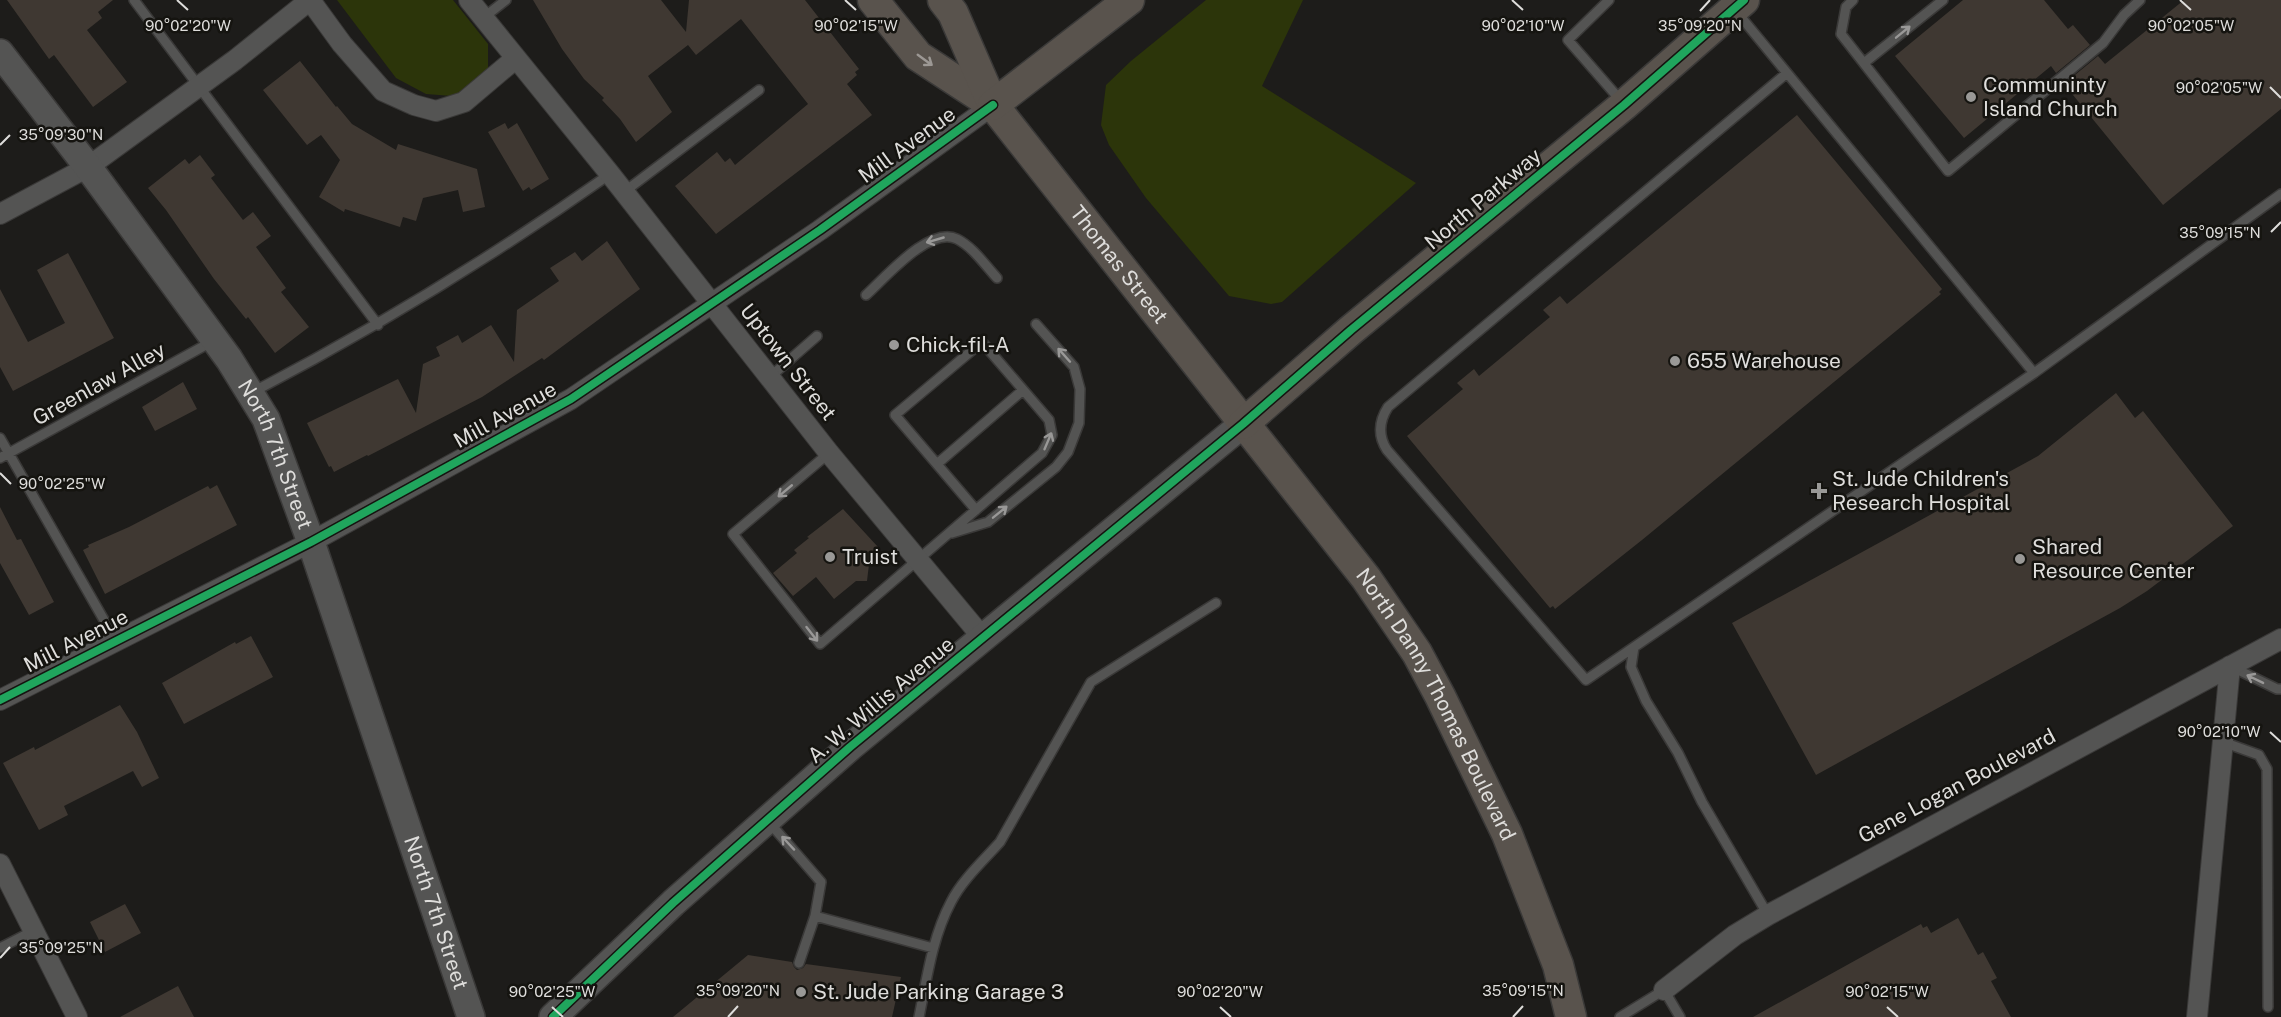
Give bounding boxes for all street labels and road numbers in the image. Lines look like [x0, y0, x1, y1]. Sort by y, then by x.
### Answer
street label: Mill Avenue [853, 101, 960, 188]
street label: North Parkway [1419, 143, 1546, 255]
street label: Thomas Street [1065, 200, 1173, 328]
street label: Uptown Street [735, 298, 842, 425]
street label: Greenlaw Alley [28, 337, 170, 430]
street label: North 7th Street [233, 375, 318, 532]
street label: Mill Avenue [449, 376, 560, 453]
street label: North Danny Thomas Boulevard [1351, 563, 1521, 844]
street label: Mill Avenue [19, 604, 132, 677]
street label: A. W. Willis Avenue [802, 631, 959, 768]
street label: Gene Logan Boulevard [1854, 723, 2060, 848]
street label: North 7th Street [399, 833, 474, 993]

